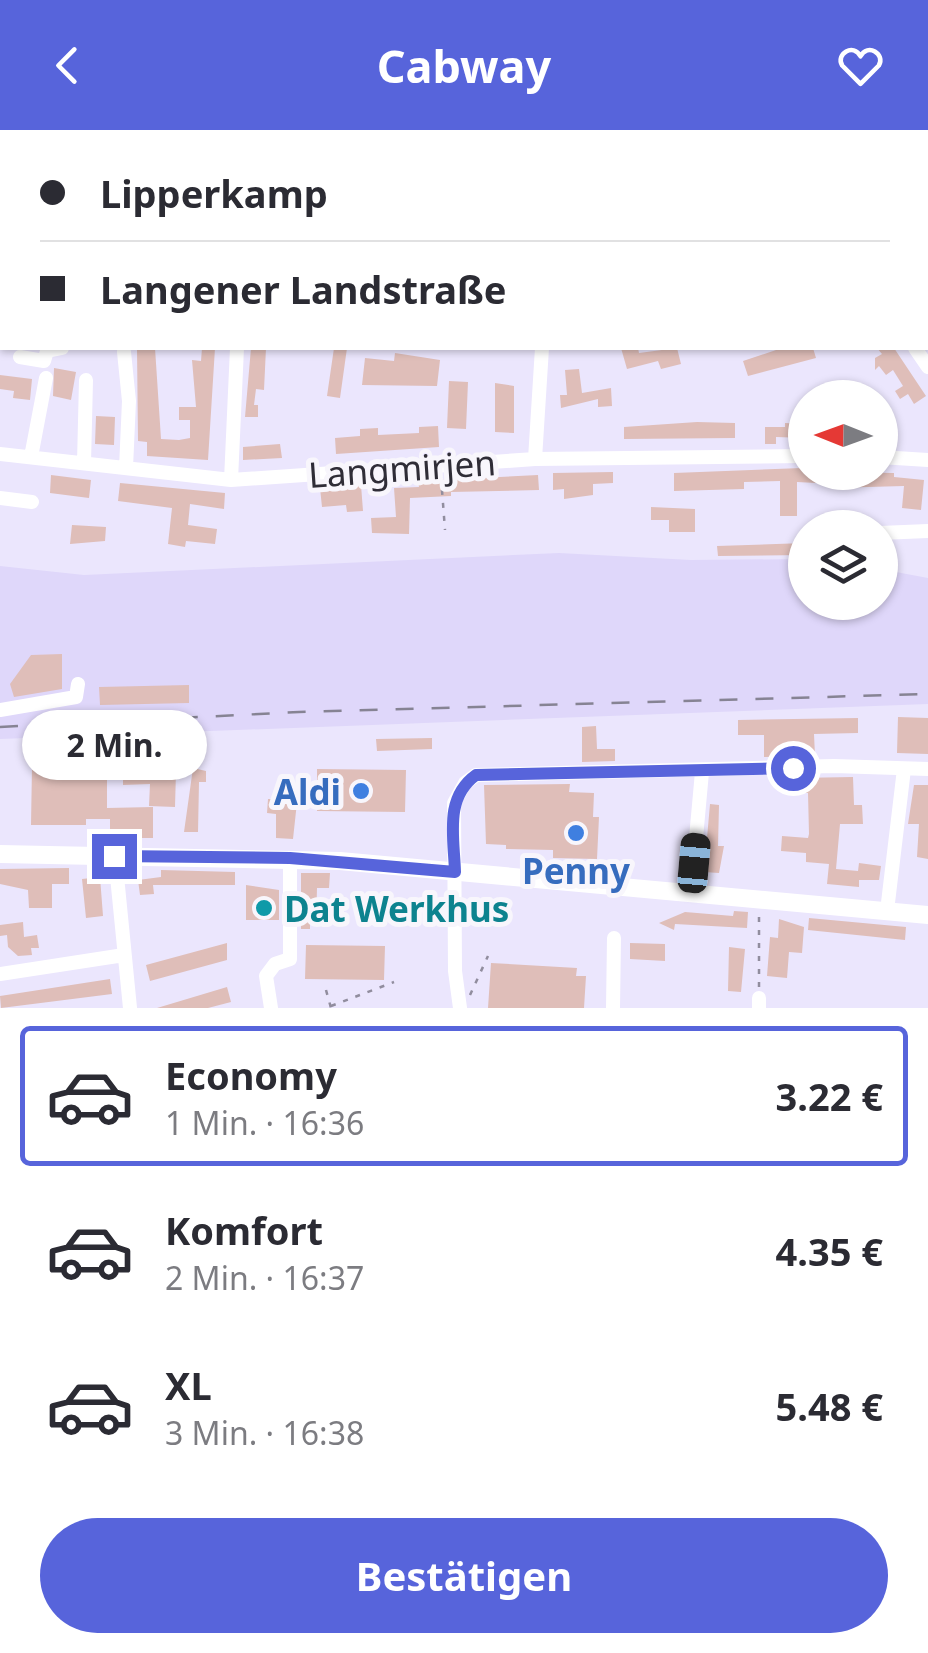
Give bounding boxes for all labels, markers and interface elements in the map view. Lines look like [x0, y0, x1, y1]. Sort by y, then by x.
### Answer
text: Cabway [377, 35, 551, 96]
icon: back [40, 38, 95, 93]
icon: heart [833, 38, 888, 93]
text: Lipperkamp [100, 167, 328, 219]
text: Langener Landstraße [100, 263, 506, 315]
north arrow [788, 380, 898, 490]
map controls [788, 380, 898, 620]
street label: Langmirjen [307, 438, 497, 498]
button: layers [788, 510, 898, 620]
callout: 2 Min. [22, 711, 206, 781]
text: 2 Min. [66, 723, 163, 766]
route start [771, 746, 816, 791]
place label: Aldi [274, 768, 341, 815]
marker: Aldi [350, 780, 372, 802]
marker: Penny [565, 822, 587, 844]
car [676, 832, 712, 894]
route end [92, 834, 137, 879]
place label: Penny [522, 847, 630, 894]
place label: Dat Werkhus [284, 885, 509, 932]
marker: Dat Werkhus [253, 897, 275, 919]
text: Economy [165, 1049, 337, 1101]
icon: car [45, 1051, 135, 1141]
text: 3.22 € [775, 1070, 883, 1122]
text: 1 Min. · 16:36 [165, 1101, 364, 1144]
text: Komfort [165, 1204, 323, 1256]
icon: car [45, 1206, 135, 1296]
text: 4.35 € [775, 1225, 883, 1277]
text: 2 Min. · 16:37 [165, 1256, 364, 1299]
text: XL [165, 1359, 212, 1411]
icon: car [45, 1361, 135, 1451]
text: 5.48 € [775, 1380, 883, 1432]
text: 3 Min. · 16:38 [165, 1411, 364, 1454]
button: Bestätigen [40, 1518, 888, 1633]

